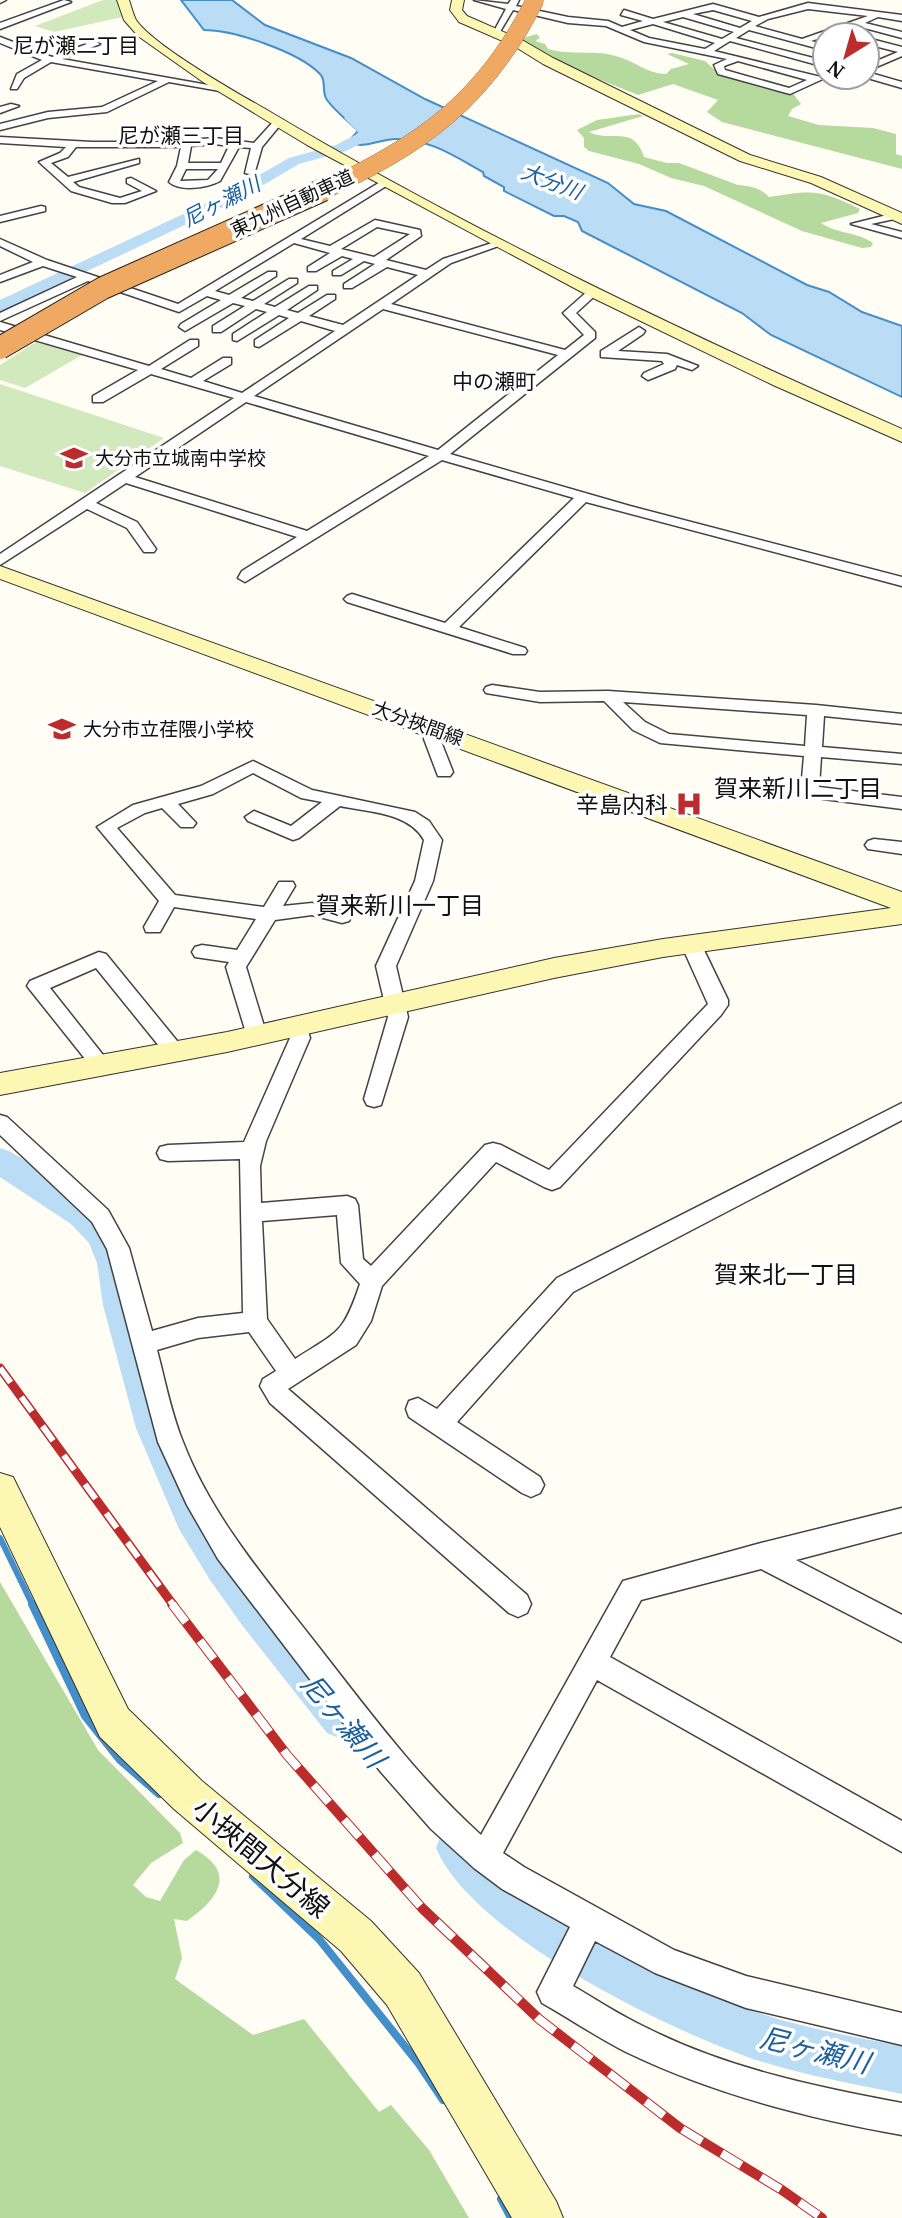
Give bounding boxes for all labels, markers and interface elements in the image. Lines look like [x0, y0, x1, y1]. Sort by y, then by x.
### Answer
north arrow [811, 21, 881, 91]
district label: 尼が瀬二丁目 [13, 31, 139, 59]
text: N [822, 55, 850, 84]
district label: 尼が瀬三丁目 [118, 121, 244, 149]
water label: 大分川 [518, 157, 588, 206]
street label: 東九州自動車道 [226, 163, 358, 243]
water label: 尼ヶ瀬川 [177, 169, 267, 233]
district label: 中の瀬町 [452, 367, 536, 395]
school or university icon: 大分市立城南中学校 [59, 443, 89, 473]
place label: 大分市立城南中学校 [95, 445, 266, 471]
street label: 大分挾間線 [369, 695, 467, 751]
school or university icon: 大分市立荏隈小学校 [47, 714, 77, 744]
place label: 大分市立荏隈小学校 [83, 716, 254, 742]
district label: 賀来新川二丁目 [714, 771, 882, 804]
place label: 辛島内科 [576, 788, 668, 820]
hospital icon: 辛島内科 [674, 789, 704, 819]
district label: 賀来新川一丁目 [316, 888, 484, 921]
district label: 賀来北一丁目 [714, 1257, 858, 1290]
water label: 尼ヶ瀬川 [293, 1665, 396, 1777]
street label: 小挾間大分線 [185, 1788, 339, 1926]
water label: 尼ヶ瀬川 [756, 2017, 877, 2082]

